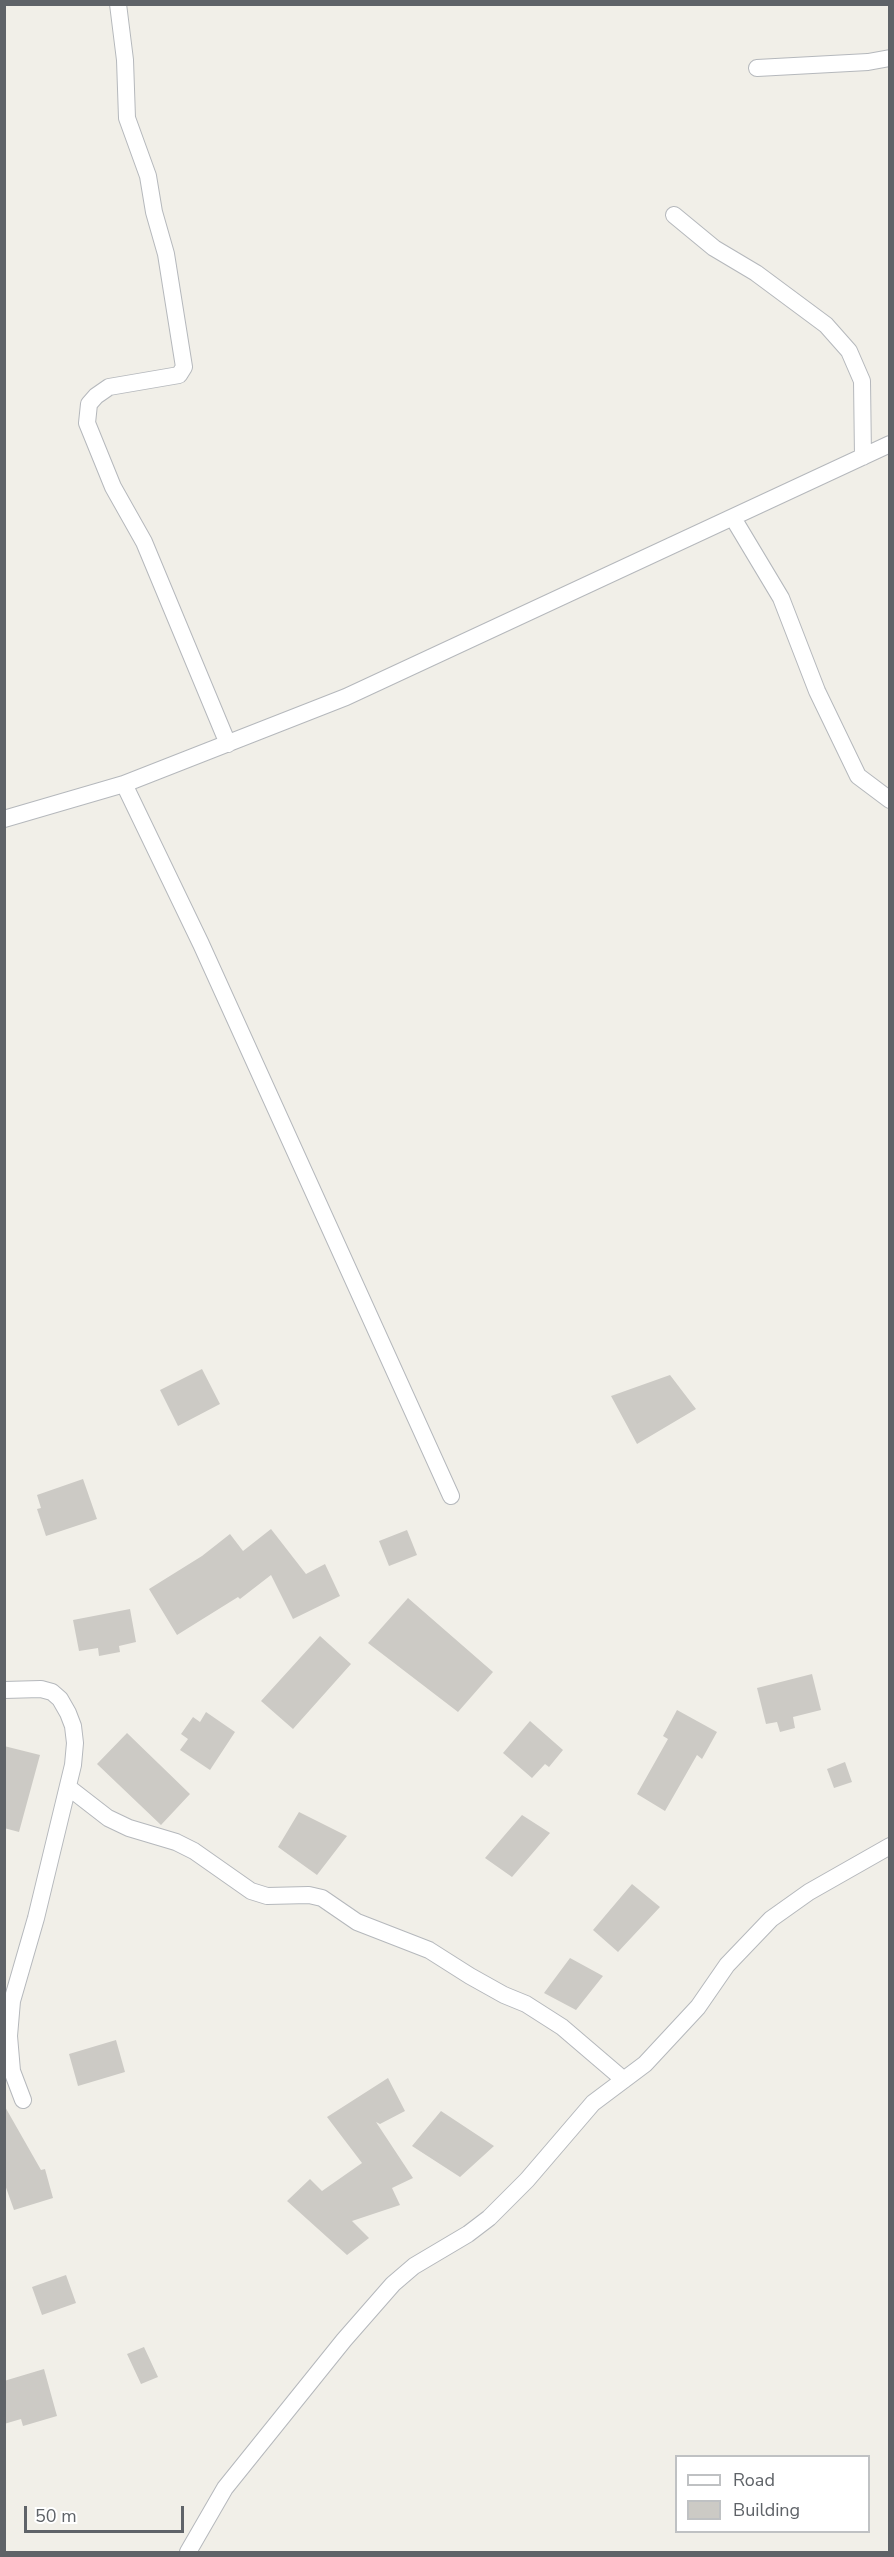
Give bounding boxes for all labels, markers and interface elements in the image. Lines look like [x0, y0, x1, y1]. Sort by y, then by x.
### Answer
legend [675, 2455, 870, 2533]
text: Road [733, 2468, 775, 2492]
scale bar [27, 2494, 188, 2532]
text: Building [733, 2498, 800, 2522]
text: 50 m [35, 2504, 77, 2528]

